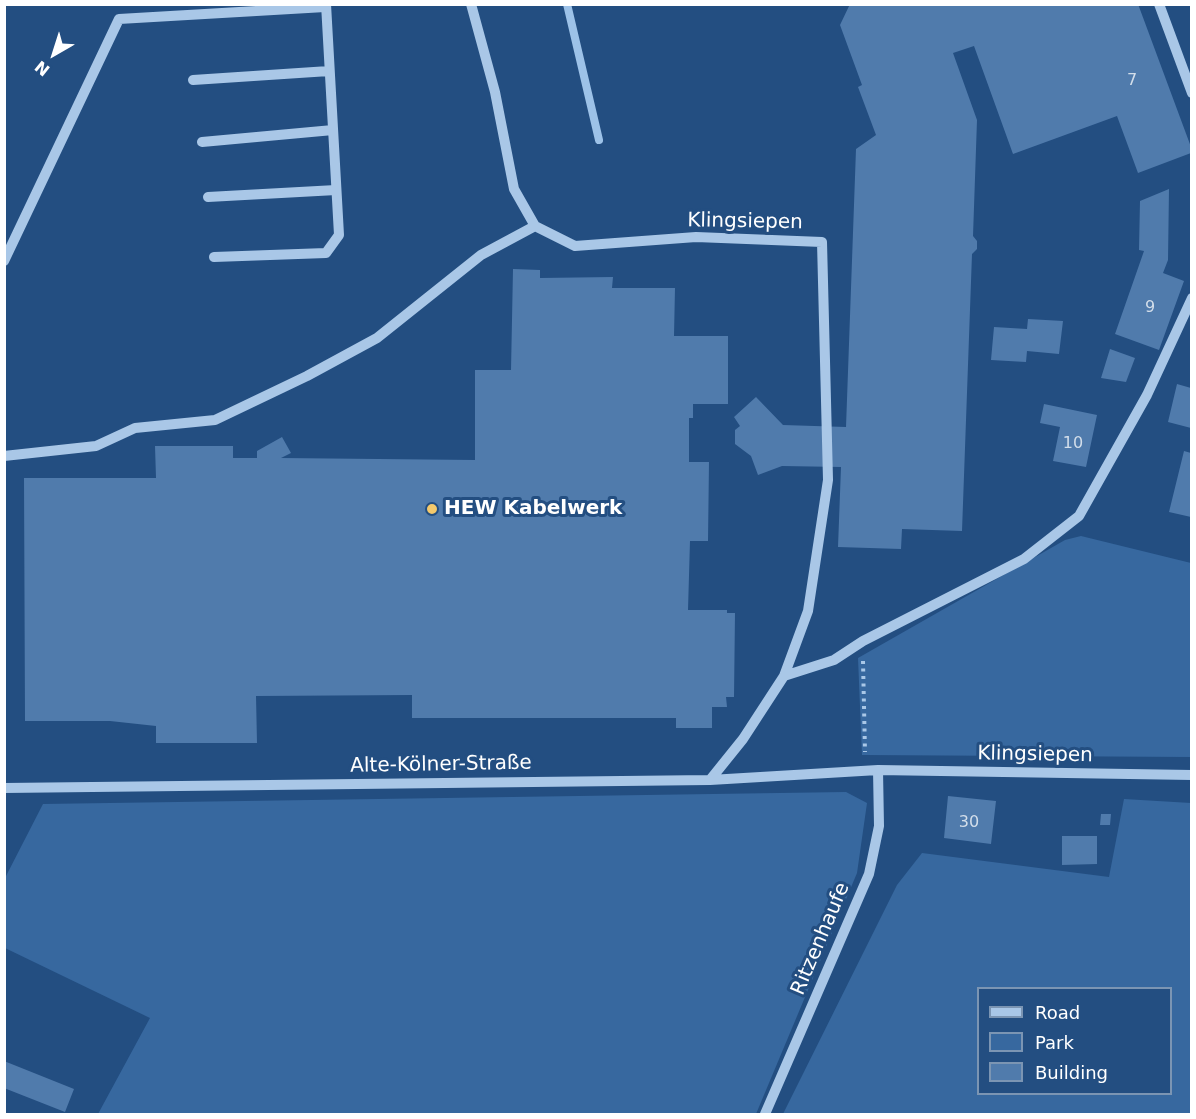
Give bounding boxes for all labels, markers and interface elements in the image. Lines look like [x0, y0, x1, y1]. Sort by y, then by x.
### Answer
north arrow [24, 24, 84, 84]
text: N [31, 57, 54, 80]
house number: 7 [1127, 71, 1137, 91]
street label: Klingsiepen [687, 209, 803, 235]
house number: 9 [1145, 298, 1155, 318]
house number: 10 [1063, 434, 1083, 454]
place label: HEW Kabelwerk [444, 497, 622, 521]
marker: HEW Kabelwerk [425, 502, 439, 516]
street label: Klingsiepen [977, 742, 1093, 768]
street label: Alte-Kölner-Straße [350, 751, 532, 779]
house number: 30 [959, 813, 979, 833]
street label: Ritzenhaufe [787, 879, 855, 999]
legend [977, 987, 1172, 1095]
text: Road [1035, 1002, 1080, 1023]
text: Park [1035, 1032, 1074, 1053]
text: Building [1035, 1062, 1108, 1083]

